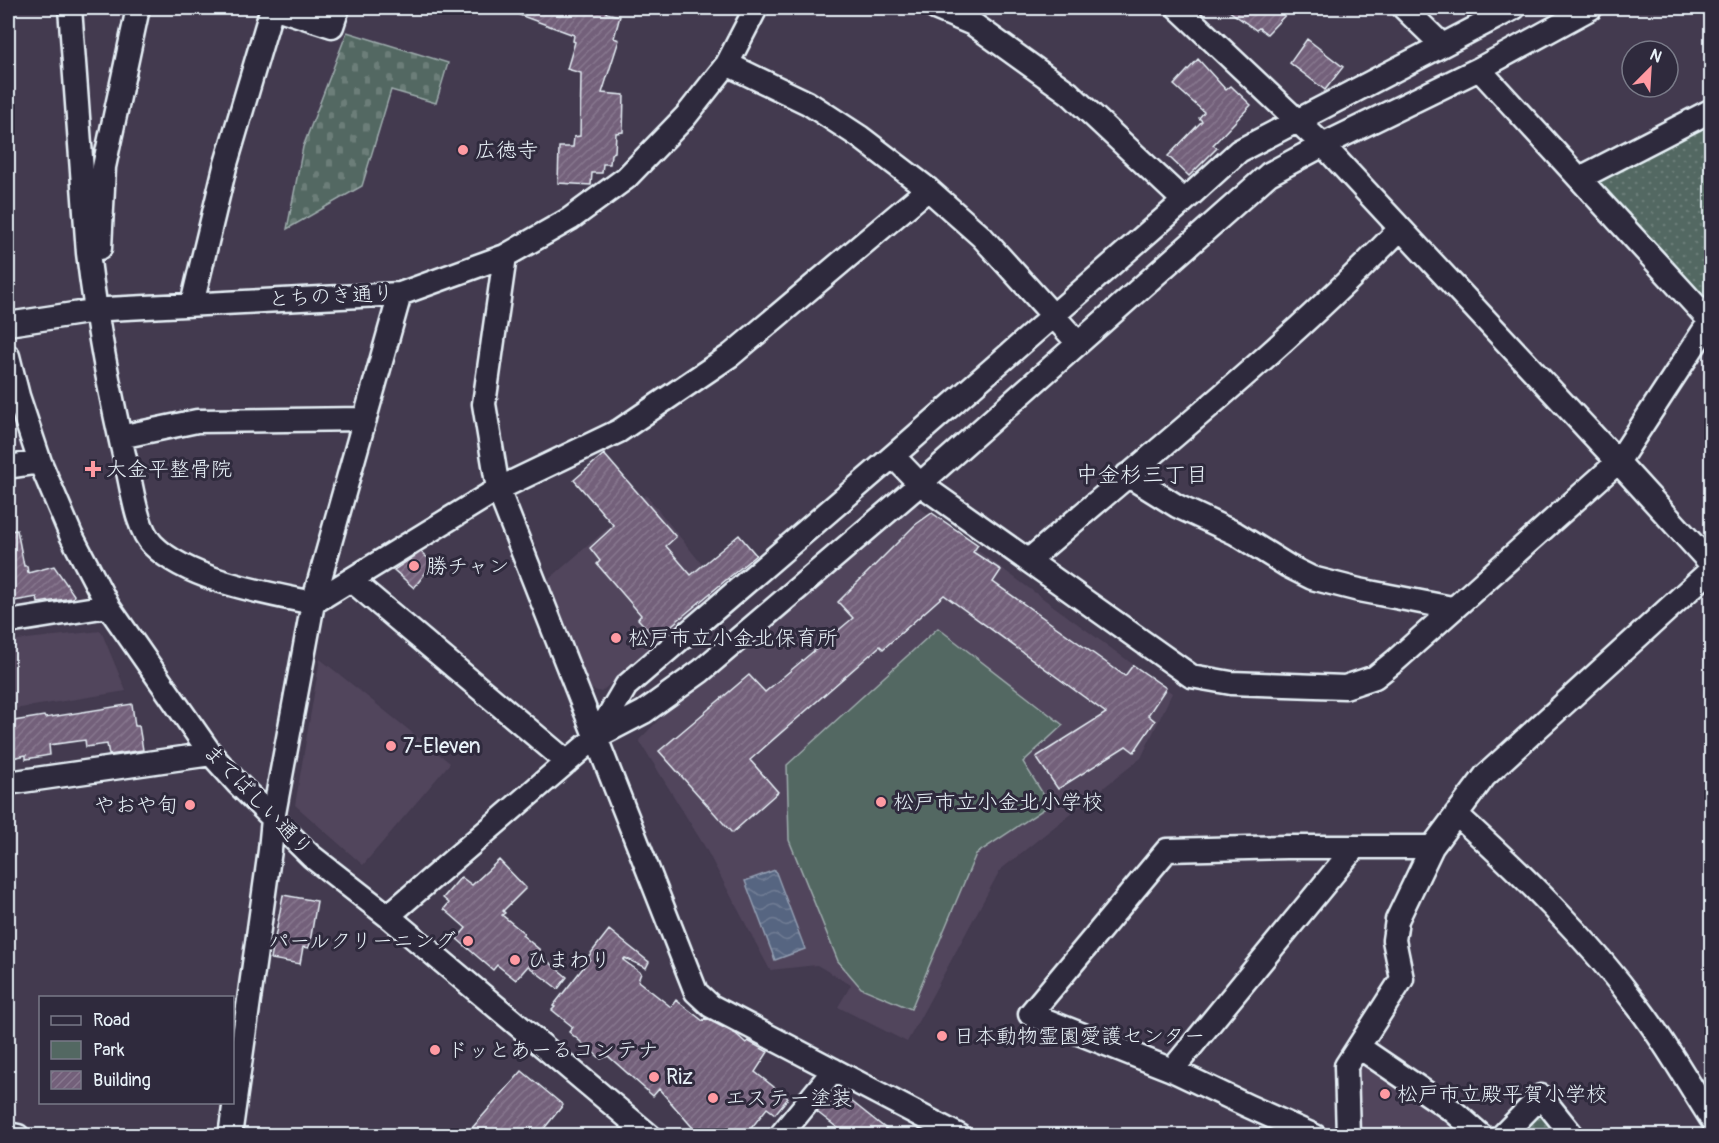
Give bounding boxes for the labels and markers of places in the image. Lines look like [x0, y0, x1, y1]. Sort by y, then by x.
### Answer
place label: 広徳寺 [475, 137, 538, 164]
marker: 広徳寺 [456, 143, 470, 157]
place label: 大金平整骨院 [106, 456, 232, 483]
marker: 大金平整骨院 [84, 460, 102, 478]
place label: 勝チャン [426, 553, 510, 580]
marker: 勝チャン [407, 559, 421, 573]
place label: 松戸市立小金北保育所 [628, 625, 838, 652]
marker: 松戸市立小金北保育所 [609, 631, 623, 645]
place label: 7-Eleven [403, 733, 481, 760]
marker: 7-Eleven [384, 739, 398, 753]
place label: 松戸市立小金北小学校 [893, 789, 1103, 816]
place label: やおや旬 [94, 792, 178, 819]
marker: 松戸市立小金北小学校 [874, 795, 888, 809]
marker: やおや旬 [183, 798, 197, 812]
place label: パールクリーニング [268, 928, 456, 955]
marker: パールクリーニング [461, 934, 475, 948]
place label: ひまわり [527, 947, 611, 974]
marker: ひまわり [508, 953, 522, 967]
place label: 日本動物霊園愛護センター [954, 1023, 1205, 1050]
marker: 日本動物霊園愛護センター [935, 1029, 949, 1043]
place label: ドッとあーるコンテナ [447, 1037, 658, 1064]
marker: ドッとあーるコンテナ [428, 1043, 442, 1057]
place label: Riz [666, 1064, 693, 1091]
marker: Riz [647, 1070, 661, 1084]
place label: 松戸市立殿平賀小学校 [1397, 1081, 1607, 1108]
place label: エステー塗装 [725, 1085, 852, 1112]
marker: 松戸市立殿平賀小学校 [1378, 1087, 1392, 1101]
marker: エステー塗装 [706, 1091, 720, 1105]

